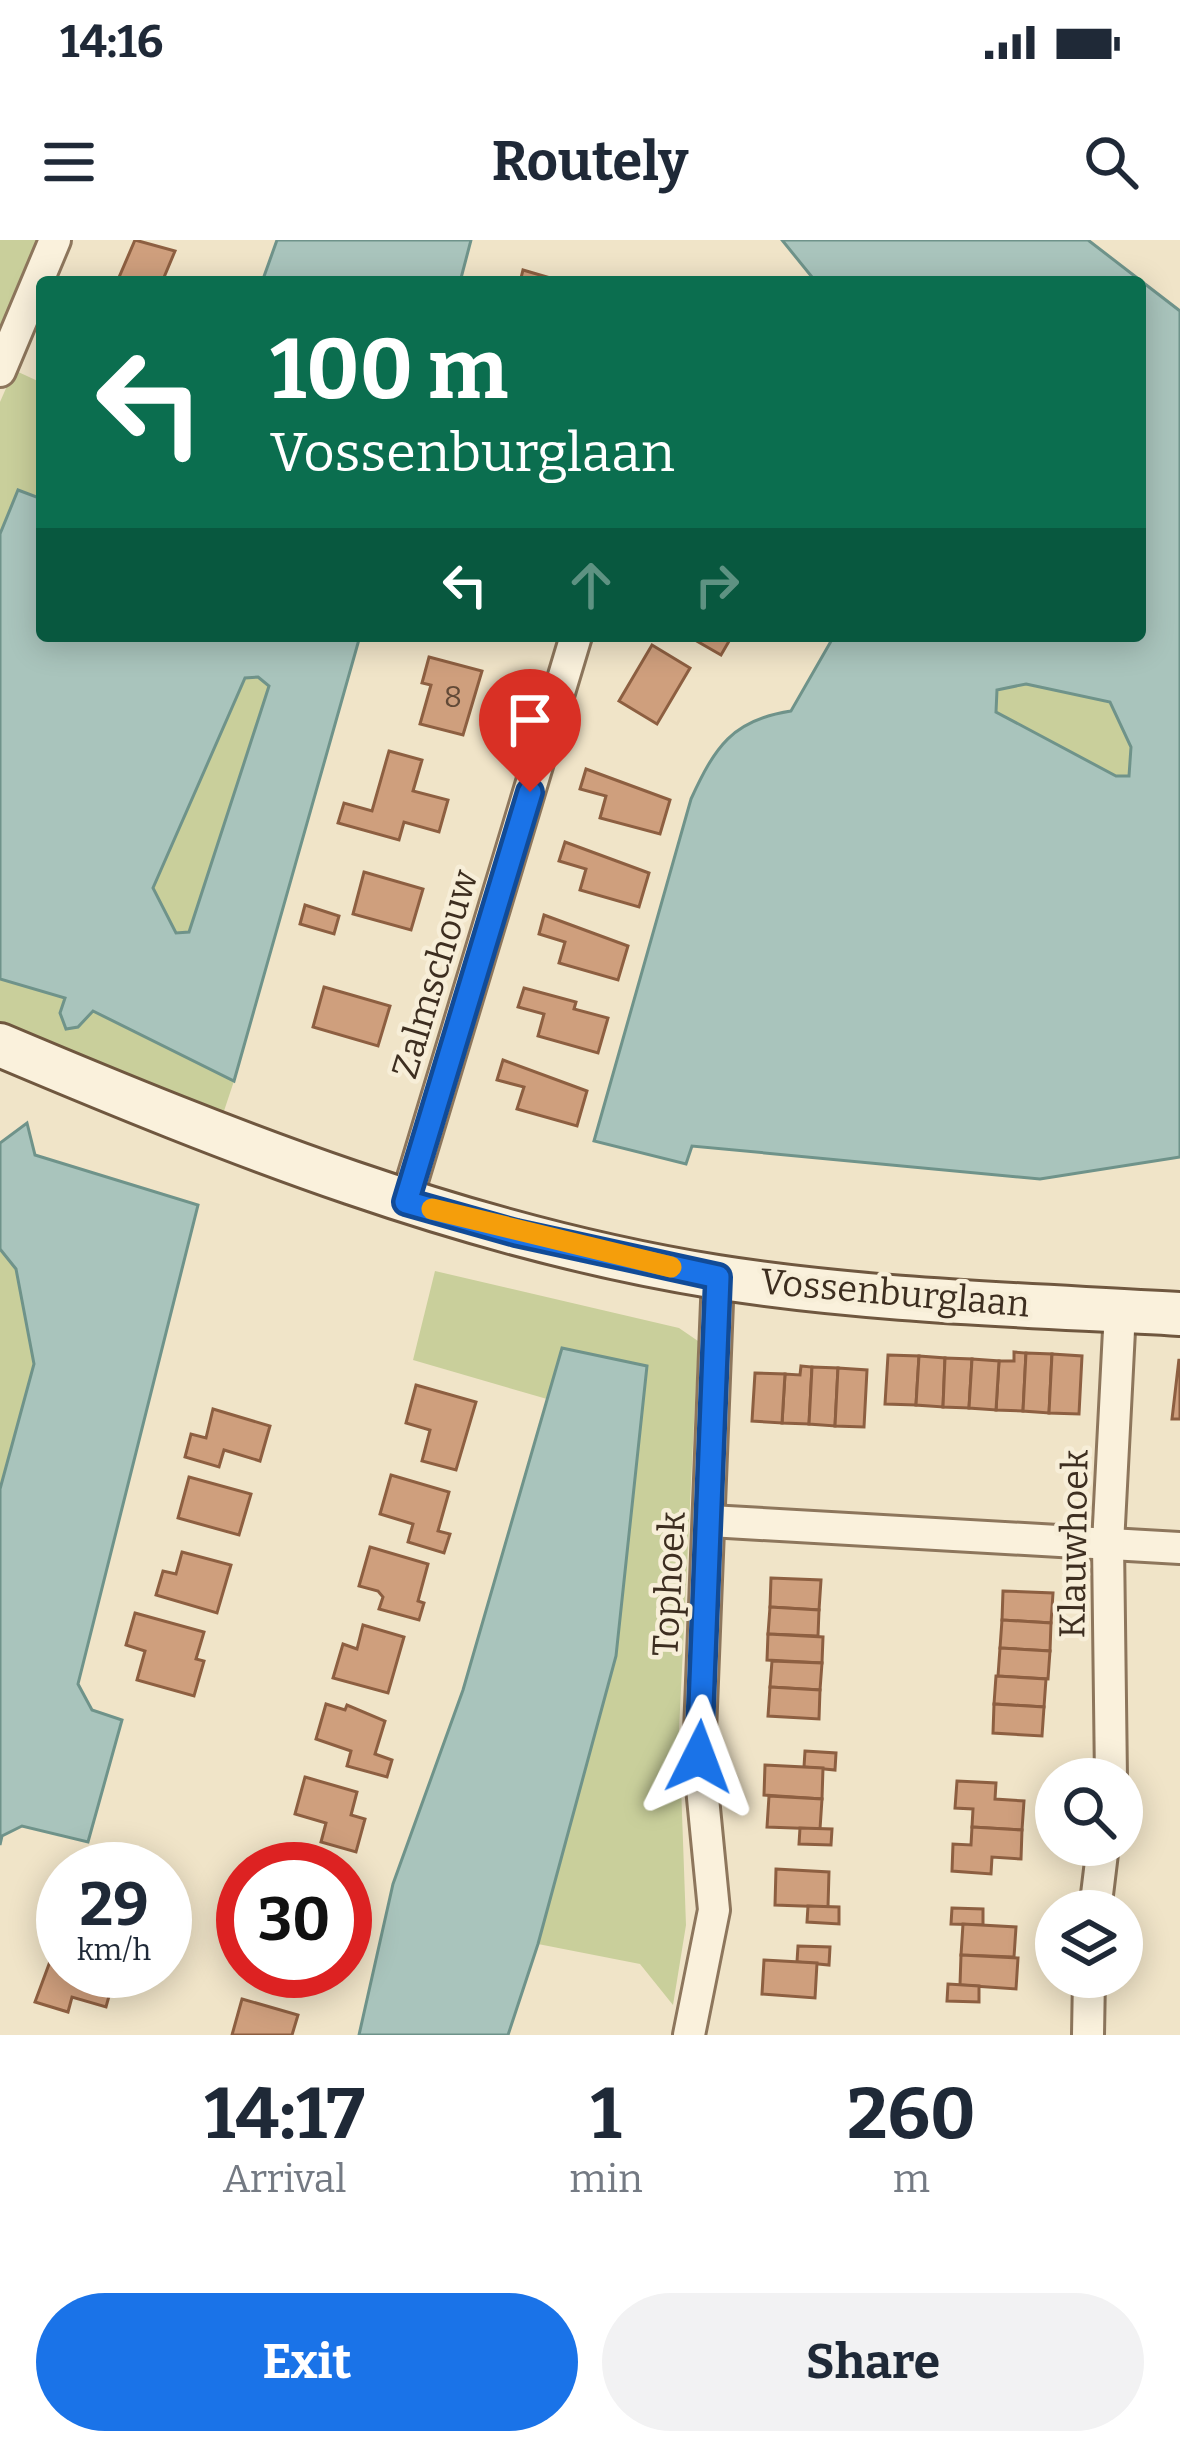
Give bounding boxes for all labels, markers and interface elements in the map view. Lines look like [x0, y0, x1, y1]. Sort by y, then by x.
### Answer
text: 14:16 [60, 15, 163, 69]
icon: menu [36, 129, 102, 195]
icon: search [1078, 129, 1144, 195]
text: Routely [492, 130, 688, 194]
text: 100 m [270, 319, 508, 420]
icon: left [72, 324, 228, 480]
text: Vossenburglaan [270, 421, 675, 485]
icon: left [432, 552, 498, 618]
icon: ahead [558, 552, 624, 618]
icon: right [684, 552, 750, 618]
pin [479, 669, 581, 792]
house number: 8 [444, 679, 462, 715]
icon: arrive [497, 687, 563, 753]
street label: Zalmschouw [382, 865, 488, 1084]
street label: Vossenburglaan [759, 1259, 1032, 1327]
street label: Klauwhoek [1050, 1449, 1098, 1639]
street label: Tophoek [643, 1510, 695, 1657]
position arrow [636, 1694, 762, 1820]
map controls [1035, 1758, 1143, 1998]
button: search [1035, 1758, 1143, 1866]
speed limit sign: 30 [216, 1842, 372, 1998]
text: 29 [79, 1869, 149, 1941]
button: layers [1035, 1890, 1143, 1998]
text: km/h [77, 1932, 151, 1968]
text: 14:17 [204, 2071, 365, 2157]
text: 1 [590, 2071, 622, 2157]
text: 260 [847, 2071, 976, 2157]
text: Arrival [223, 2156, 346, 2202]
text: min [569, 2156, 643, 2202]
text: m [893, 2156, 930, 2202]
button: Exit [36, 2293, 578, 2431]
button: Share [602, 2293, 1144, 2431]

